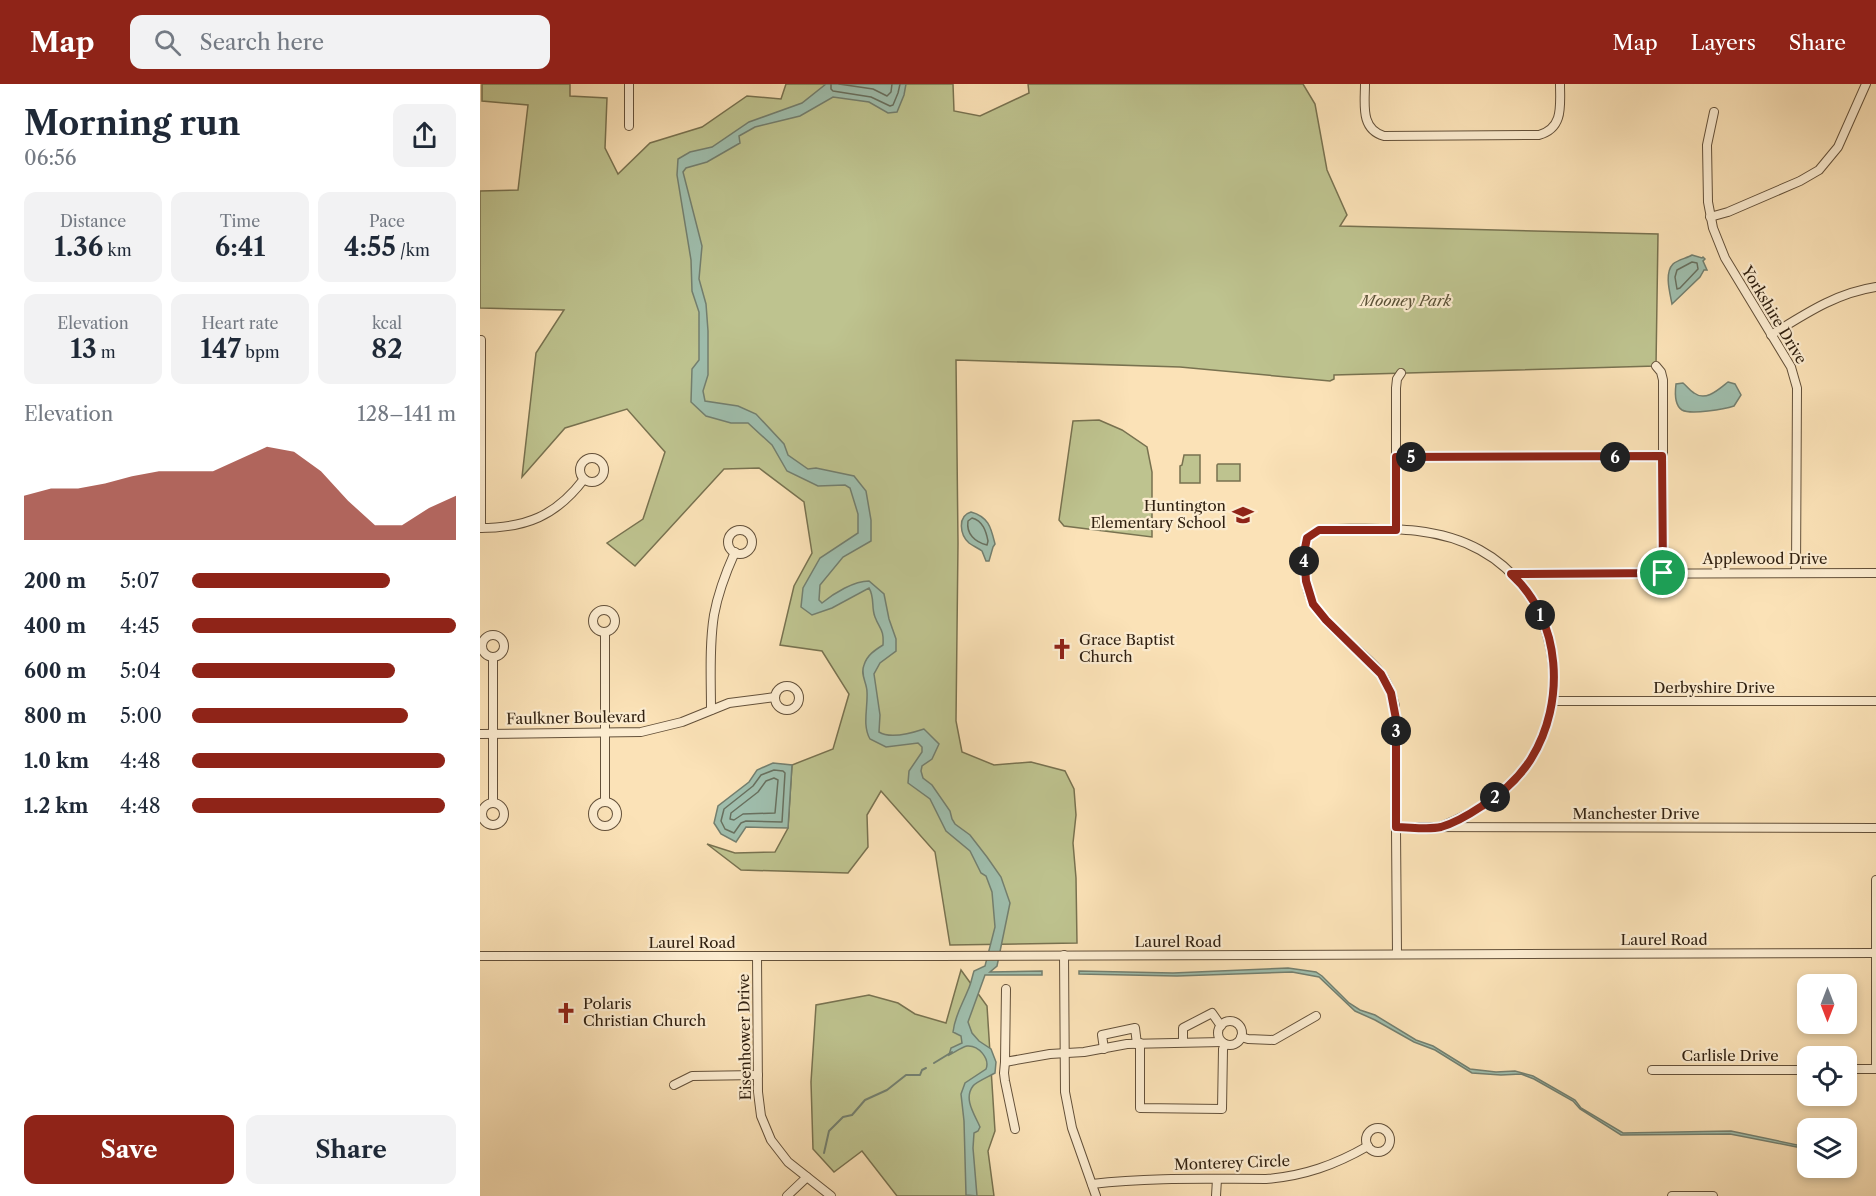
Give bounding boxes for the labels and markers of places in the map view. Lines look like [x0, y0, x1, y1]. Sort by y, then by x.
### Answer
pin: 5 [1396, 442, 1426, 472]
pin: 6 [1600, 442, 1630, 472]
place label: Huntington Elementary School [1091, 496, 1227, 532]
school or university icon: Huntington Elementary School [1231, 503, 1255, 527]
pin: 4 [1289, 546, 1319, 576]
pin [1637, 547, 1688, 598]
pin: 1 [1525, 600, 1555, 630]
place label: Grace Baptist Church [1079, 630, 1175, 666]
church icon: Grace Baptist Church [1050, 637, 1074, 661]
pin: 3 [1381, 716, 1411, 746]
pin: 2 [1480, 782, 1510, 812]
place label: Polaris Christian Church [583, 994, 707, 1030]
church icon: Polaris Christian Church [554, 1001, 578, 1025]

